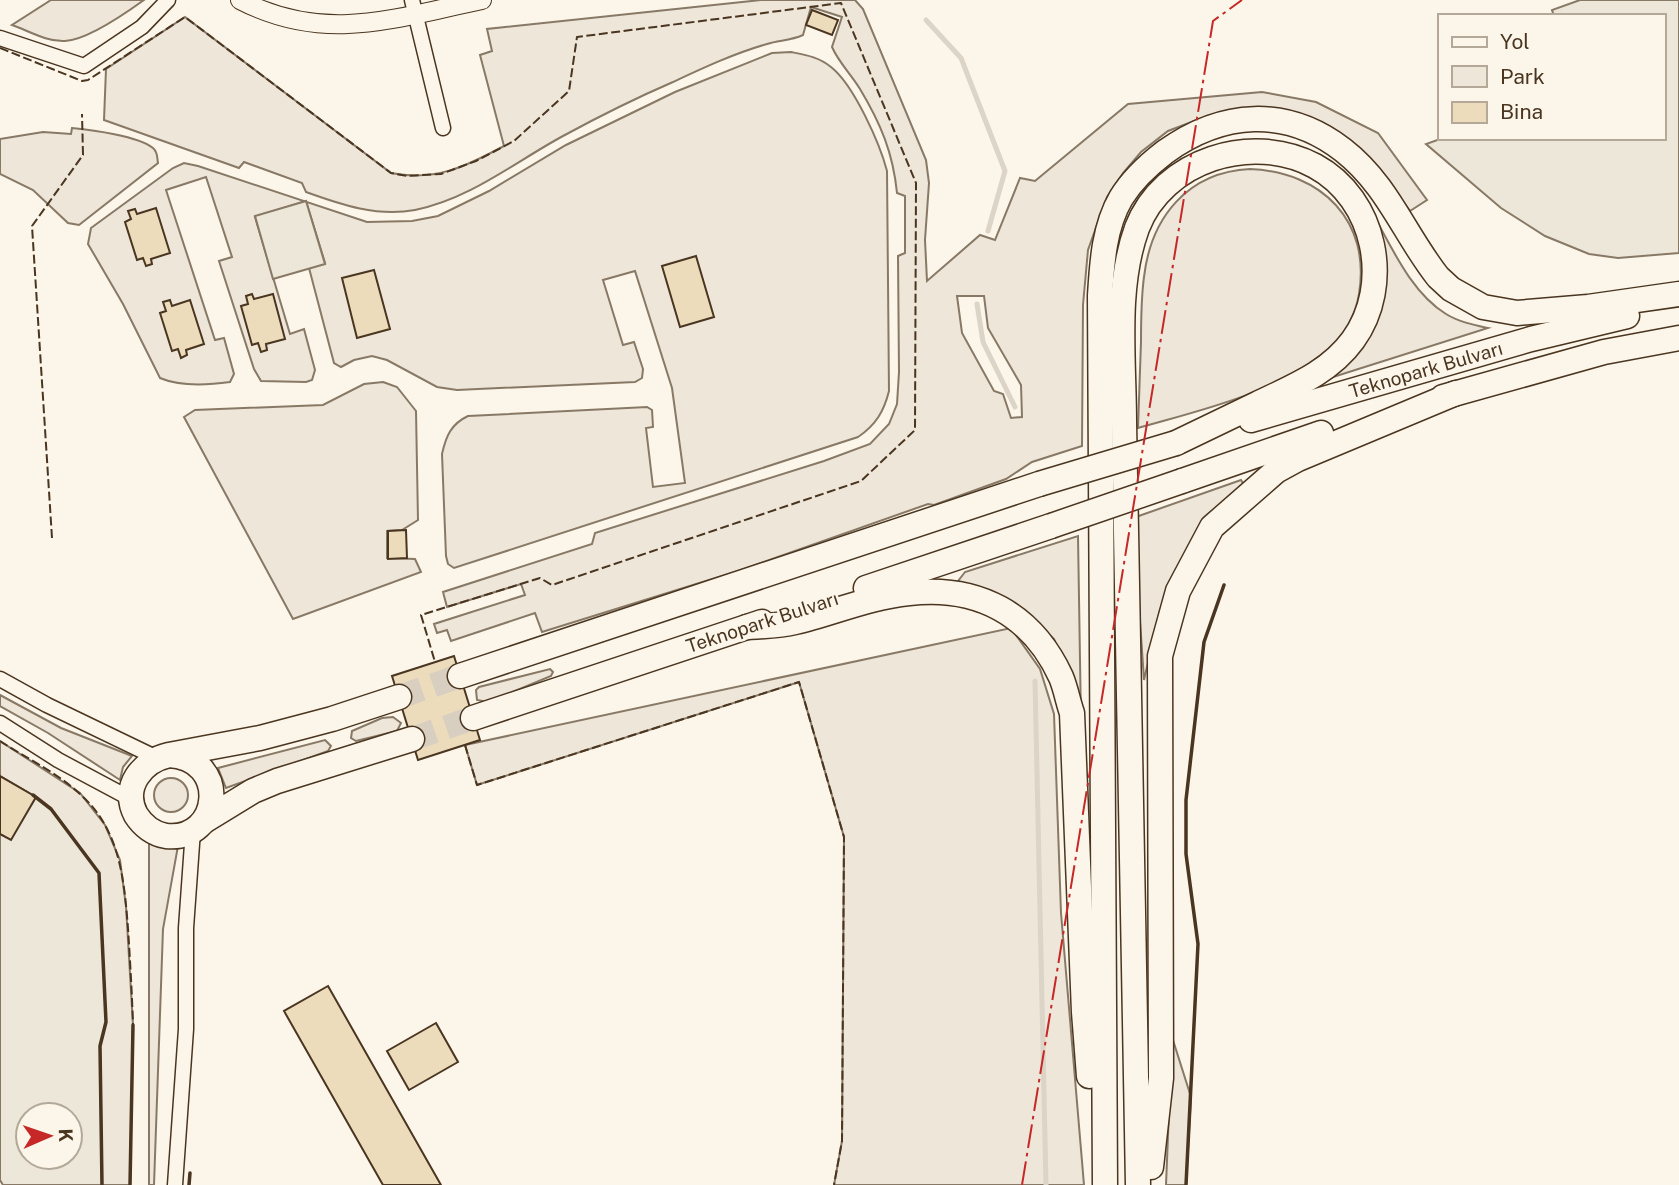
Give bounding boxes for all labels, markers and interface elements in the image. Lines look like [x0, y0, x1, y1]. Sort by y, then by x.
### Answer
legend [1438, 14, 1665, 140]
text: Yol [1500, 29, 1530, 54]
text: Park [1500, 64, 1545, 89]
text: Bina [1500, 99, 1543, 124]
street label: Teknopark Bulvarı [1347, 337, 1505, 402]
street label: Teknopark Bulvarı [683, 587, 841, 657]
north arrow [14, 1101, 84, 1171]
text: K [55, 1128, 77, 1143]

